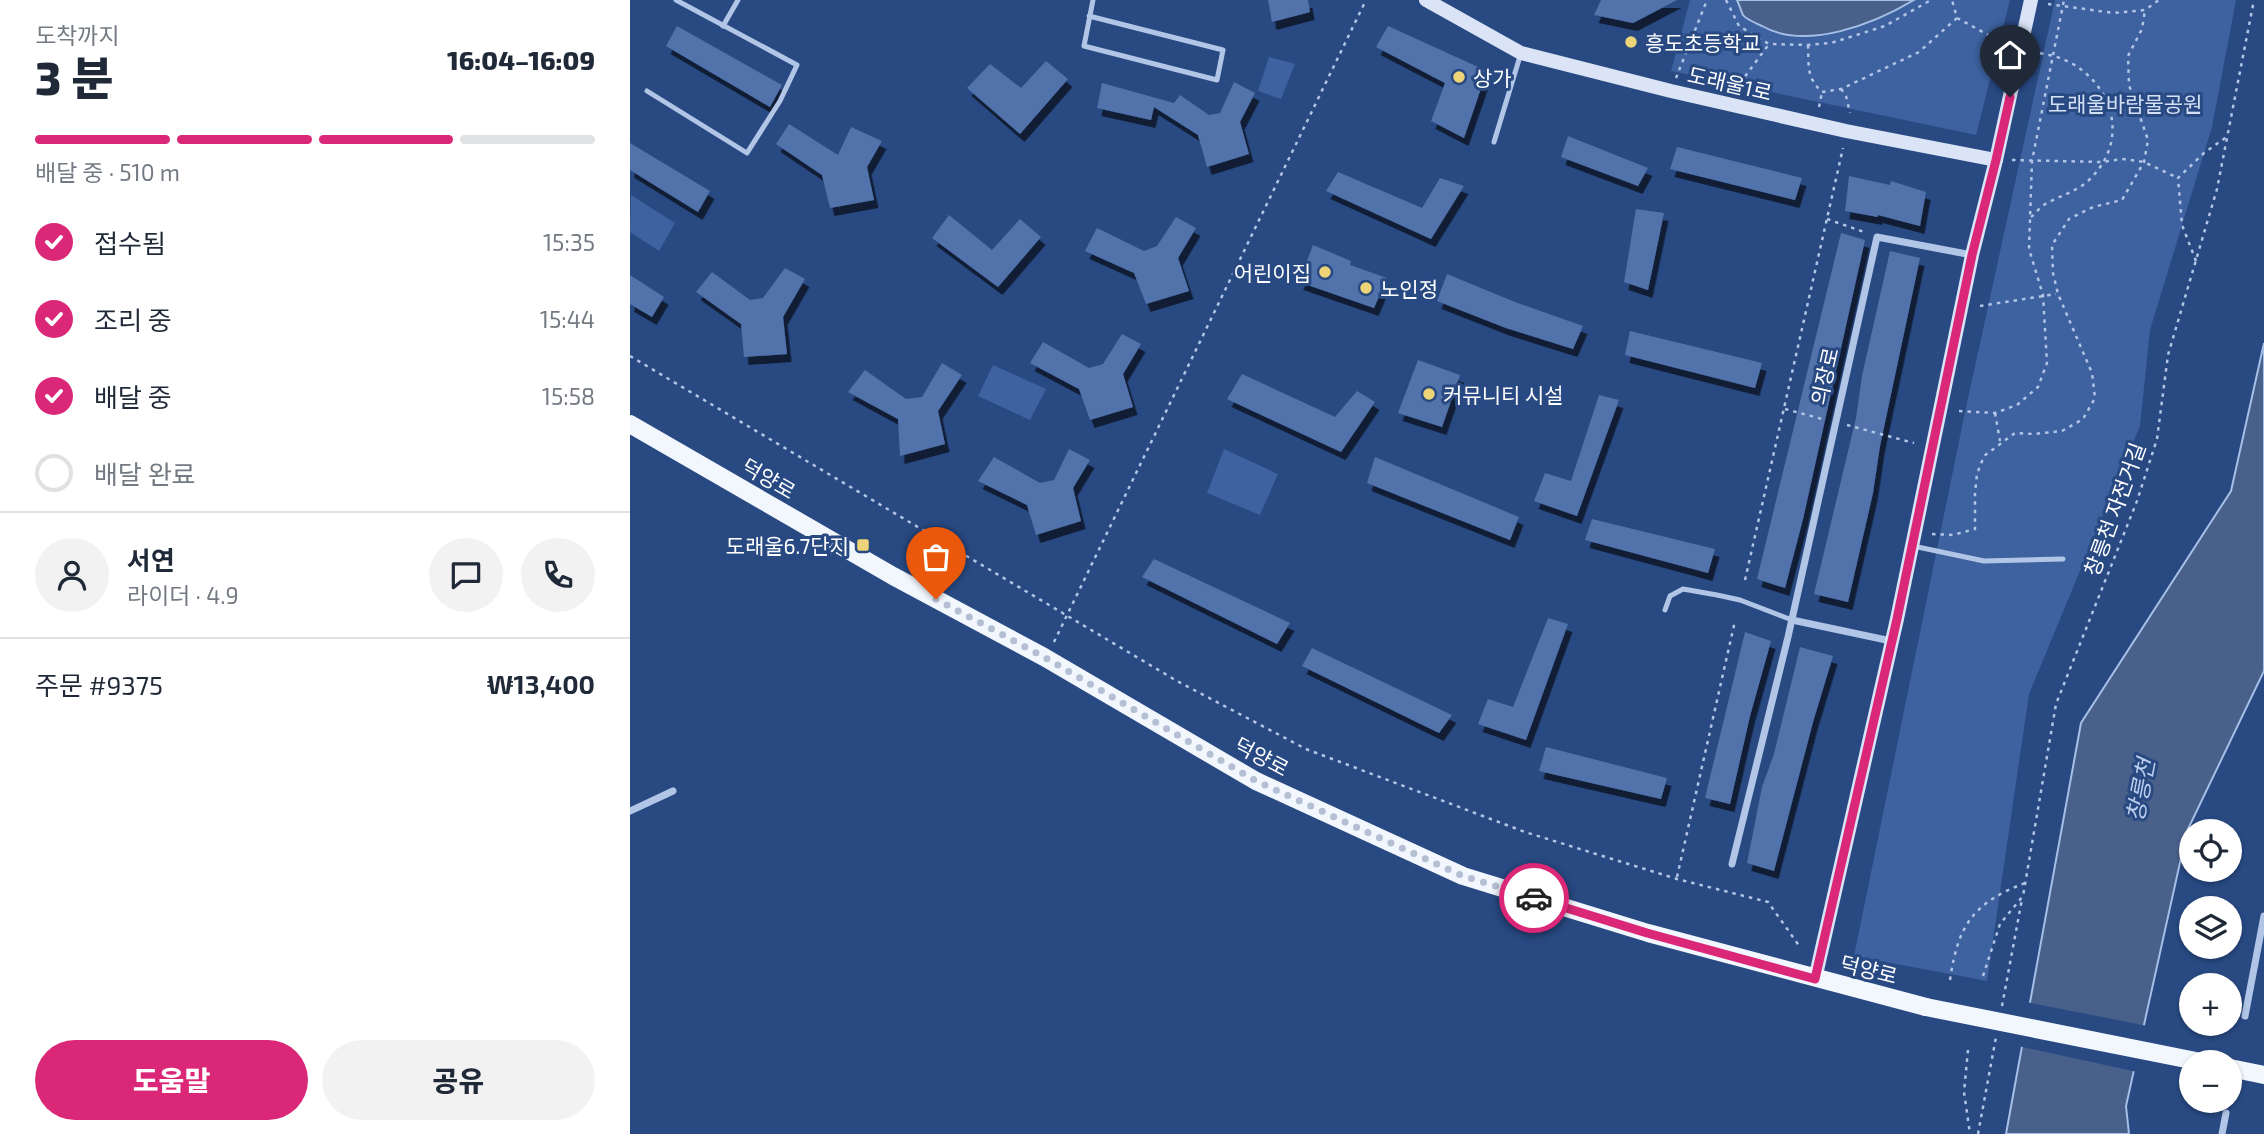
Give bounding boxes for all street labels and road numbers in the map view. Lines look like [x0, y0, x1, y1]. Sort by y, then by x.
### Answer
street label: 도래울1로 [1685, 61, 1775, 105]
street label: 의장로 [1805, 345, 1843, 407]
street label: 창릉천 자전거길 [2078, 439, 2150, 579]
street label: 덕양로 [738, 453, 800, 503]
street label: 덕양로 [1231, 731, 1293, 781]
street label: 덕양로 [1838, 950, 1900, 988]

